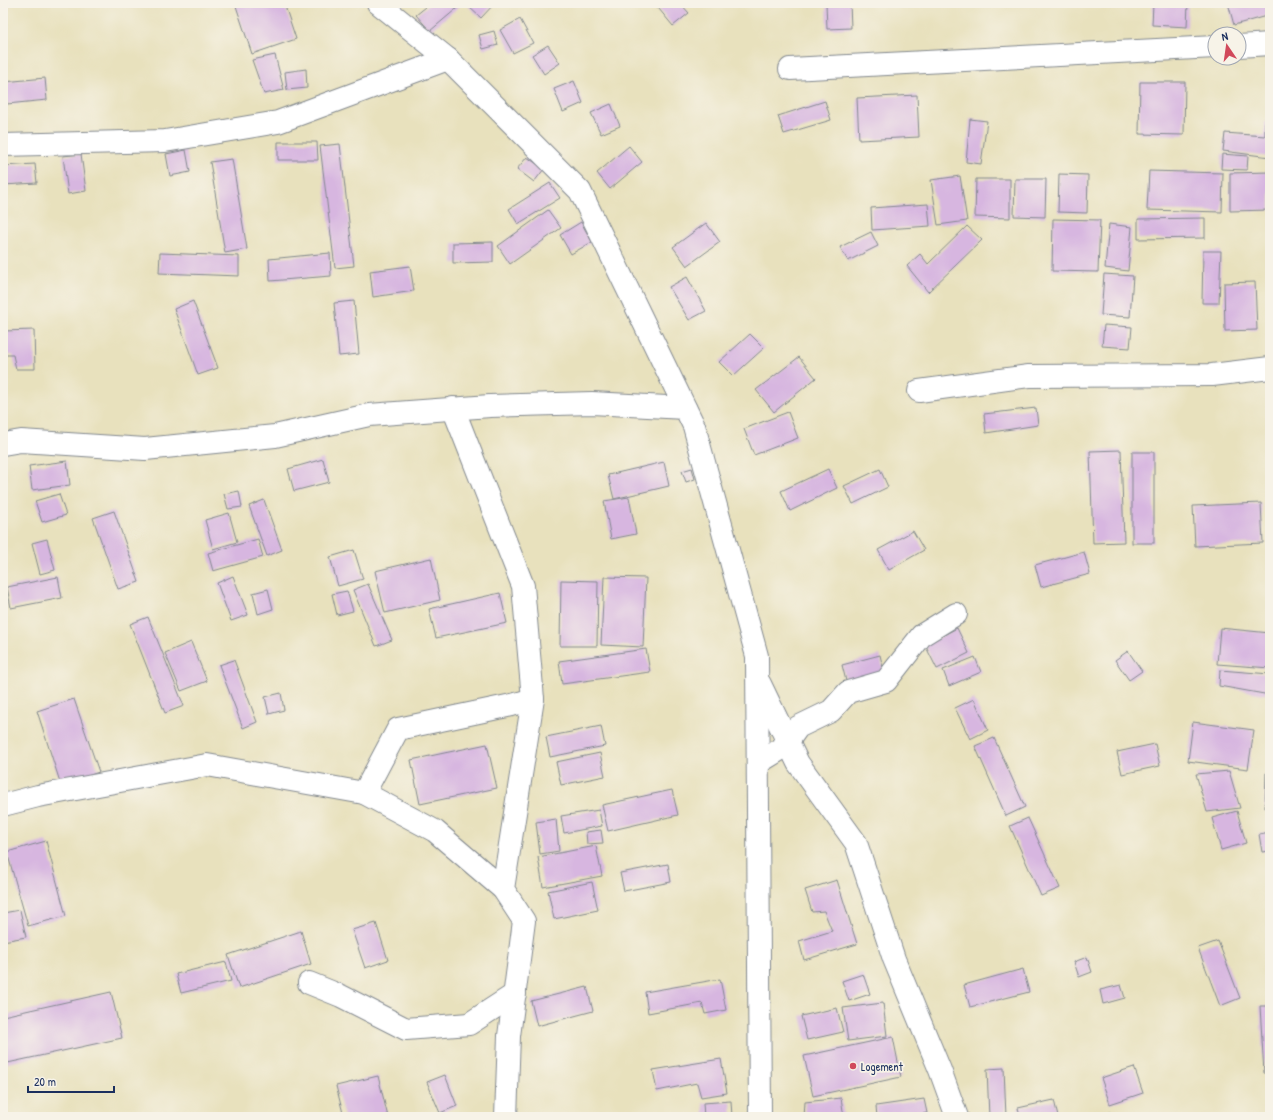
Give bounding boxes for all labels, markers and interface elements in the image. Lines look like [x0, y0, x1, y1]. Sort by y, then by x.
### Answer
north arrow [1207, 26, 1247, 66]
text: N [1220, 29, 1229, 44]
place label: Logement [861, 1058, 904, 1075]
marker: Logement [848, 1061, 858, 1071]
scale bar [28, 1068, 114, 1094]
text: 20 m [34, 1073, 56, 1090]

